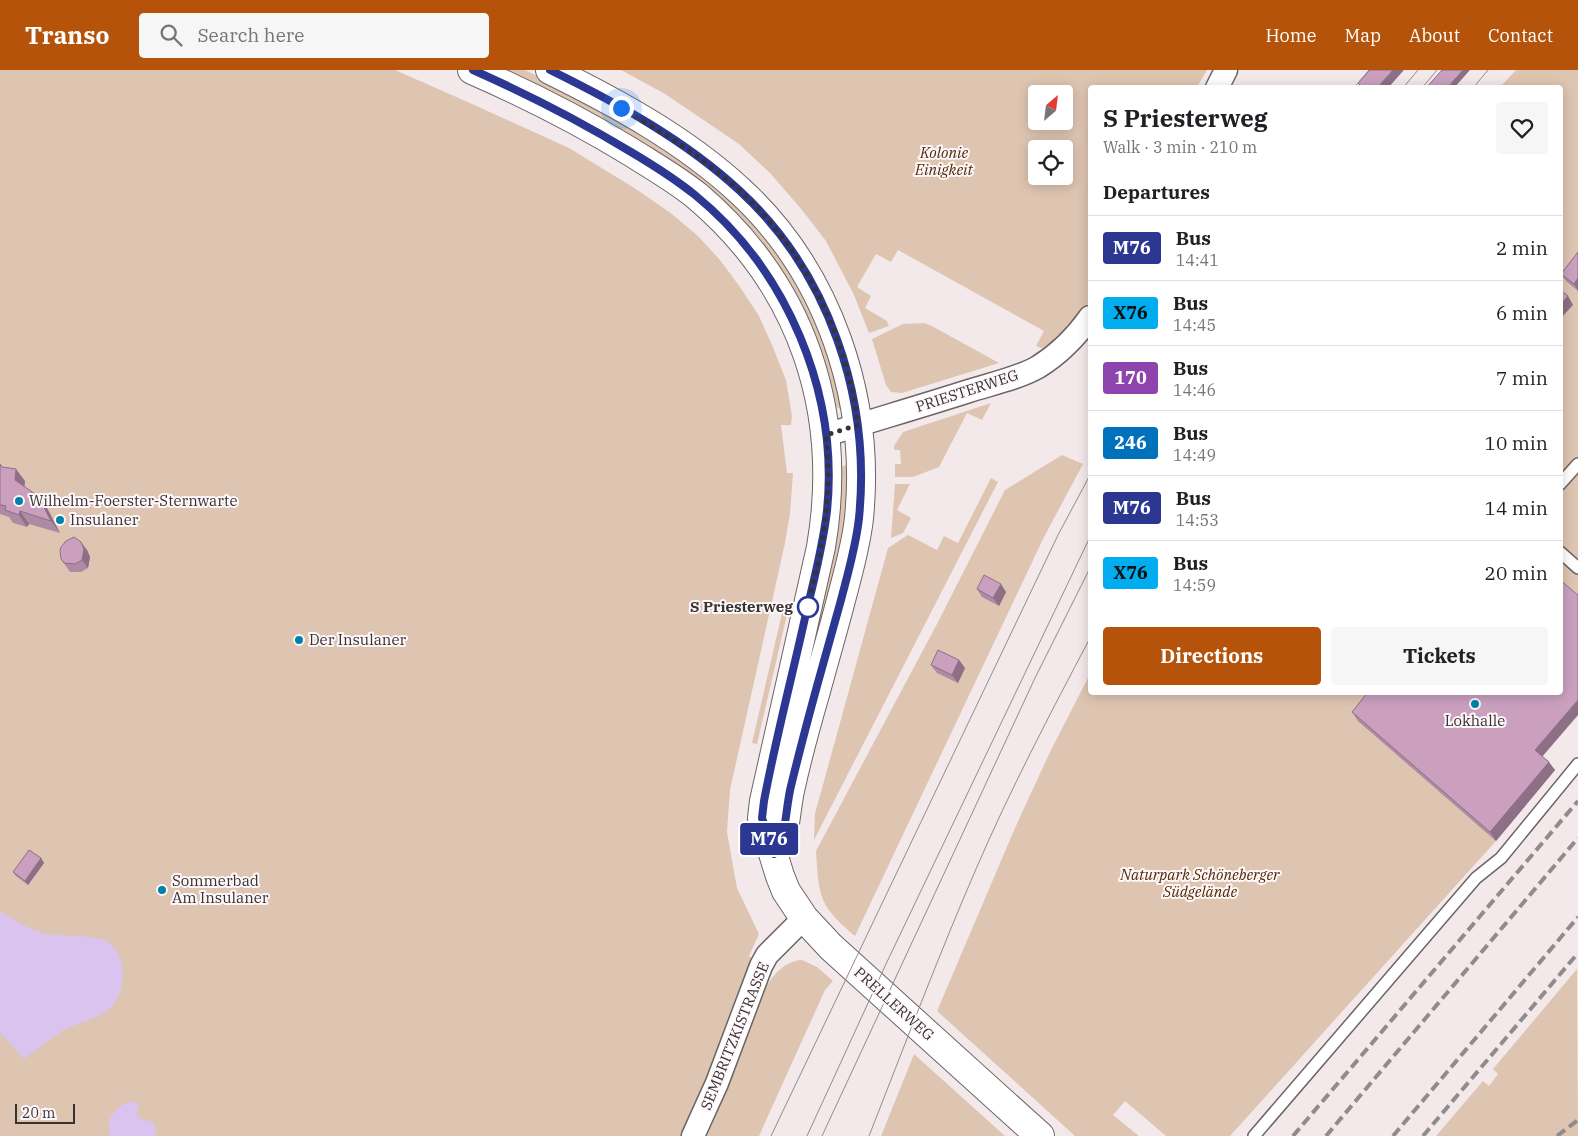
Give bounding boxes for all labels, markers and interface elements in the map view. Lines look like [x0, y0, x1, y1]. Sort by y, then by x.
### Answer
search box [139, 13, 489, 58]
text: Transo [25, 19, 109, 51]
icon: search [157, 21, 185, 49]
text: Search here [197, 23, 304, 47]
text: Home [1265, 24, 1317, 47]
text: Map [1345, 24, 1381, 47]
text: About [1409, 24, 1460, 47]
text: Contact [1488, 24, 1553, 47]
north arrow [1028, 85, 1072, 130]
map controls [1028, 85, 1073, 185]
your location [609, 96, 634, 121]
text: S Priesterweg [1103, 102, 1268, 134]
button: heart [1496, 102, 1548, 154]
text: Walk · 3 min · 210 m [1103, 137, 1257, 157]
button: locate [1028, 140, 1073, 185]
park label: Kolonie Einigkeit [914, 143, 974, 179]
text: Departures [1103, 180, 1210, 204]
text: Bus [1176, 226, 1211, 250]
text: M76 [1113, 236, 1151, 259]
text: 2 min [1496, 236, 1548, 260]
text: 14:41 [1176, 250, 1219, 270]
text: Bus [1173, 291, 1208, 315]
text: X76 [1113, 301, 1148, 324]
text: 6 min [1496, 301, 1548, 325]
text: 14:45 [1173, 315, 1216, 335]
text: Bus [1173, 356, 1208, 380]
street label: PRIESTERWEG [913, 365, 1021, 416]
text: 170 [1114, 366, 1147, 389]
text: 7 min [1496, 366, 1548, 390]
text: 14:46 [1173, 380, 1216, 400]
text: Bus [1173, 421, 1208, 445]
text: 246 [1114, 431, 1147, 454]
text: 10 min [1485, 431, 1548, 455]
text: 14:49 [1173, 445, 1216, 465]
text: Bus [1176, 486, 1211, 510]
place label: Wilhelm-Foerster-Sternwarte [29, 491, 237, 510]
marker: Wilhelm-Foerster-Sternwarte [13, 495, 25, 507]
text: M76 [1113, 496, 1151, 519]
text: 14 min [1485, 496, 1548, 520]
place label: Insulaner [70, 510, 139, 529]
text: 14:53 [1176, 510, 1219, 530]
marker: Insulaner [54, 514, 66, 526]
text: Bus [1173, 551, 1208, 575]
text: X76 [1113, 561, 1148, 584]
text: 20 min [1485, 561, 1548, 585]
text: 14:59 [1173, 575, 1216, 595]
marker: S Priesterweg [797, 596, 819, 618]
place label: S Priesterweg [690, 597, 793, 616]
button: Directions [1103, 627, 1321, 685]
button: Tickets [1331, 627, 1548, 685]
place label: Der Insulaner [309, 630, 406, 649]
marker: Der Insulaner [293, 634, 305, 646]
marker: Lokhalle [1469, 698, 1481, 710]
place label: Lokhalle [1445, 711, 1505, 730]
line badge: M76 [740, 823, 798, 855]
text: M76 [750, 827, 788, 850]
park label: Naturpark Schöneberger Südgelände [1119, 865, 1280, 901]
place label: Sommerbad Am Insulaner [172, 871, 269, 907]
marker: Sommerbad Am Insulaner [156, 884, 168, 896]
street label: SEMBRITZKISTRASSE [696, 959, 773, 1113]
street label: PRELLERWEG [850, 963, 938, 1045]
scale bar [15, 1101, 75, 1124]
text: 20 m [22, 1104, 55, 1122]

